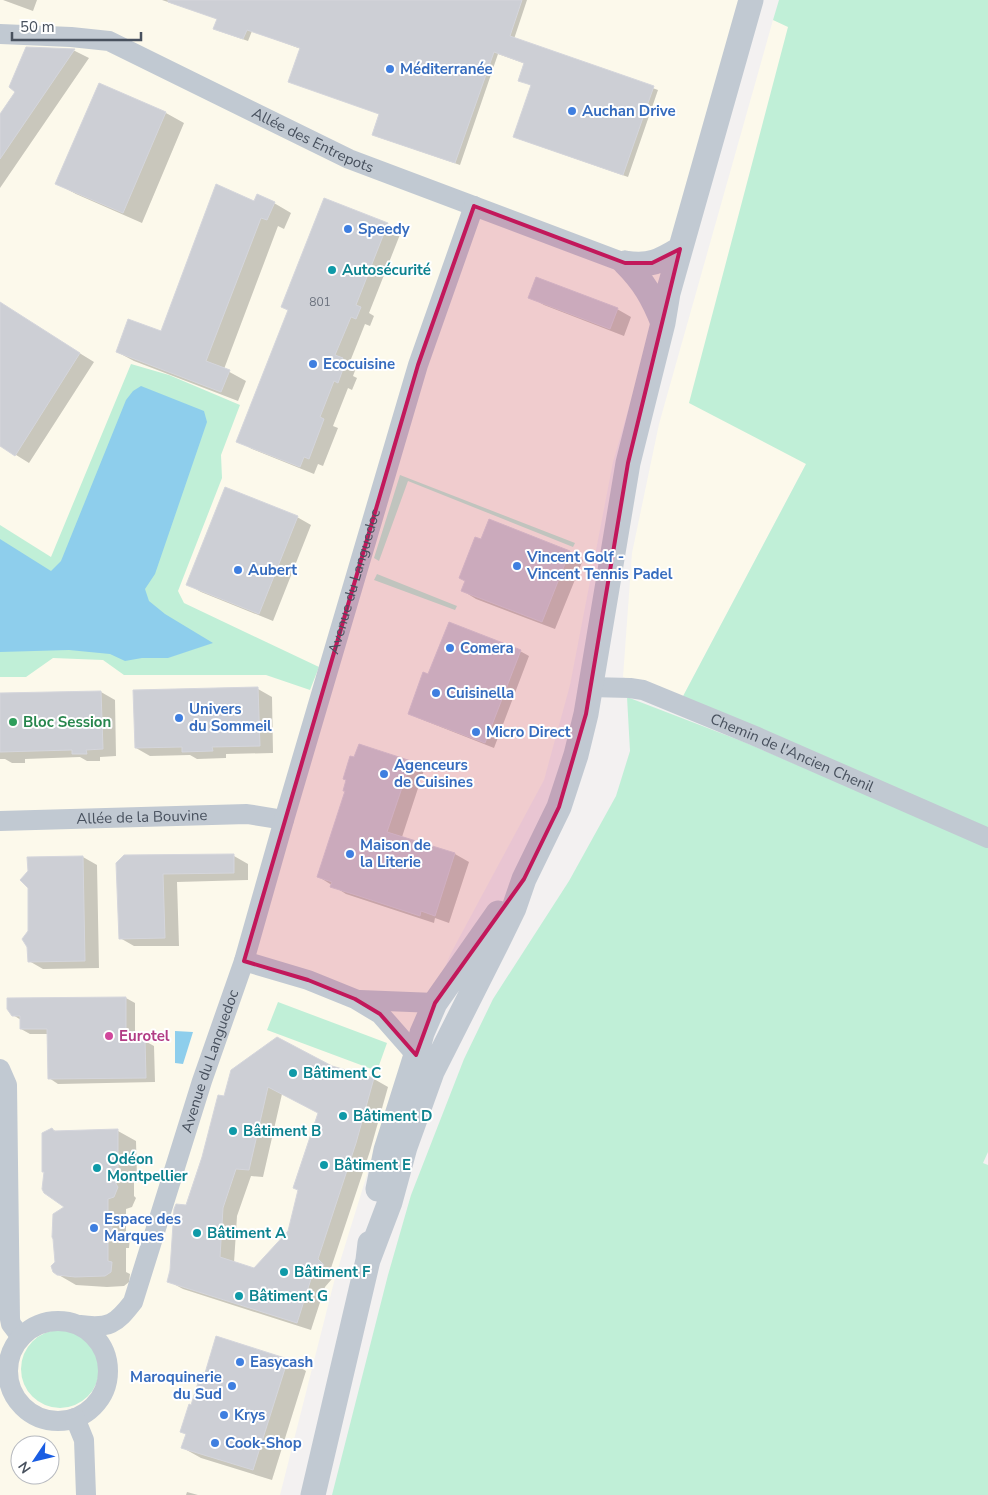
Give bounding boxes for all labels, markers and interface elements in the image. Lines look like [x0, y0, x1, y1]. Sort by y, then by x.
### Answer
scale bar [12, 10, 141, 42]
text: 50 m [20, 17, 55, 37]
place label: Méditerranée [400, 59, 493, 79]
marker: Méditerranée [384, 63, 396, 75]
place label: Auchan Drive [582, 101, 676, 121]
street label: Allée des Entrepots [249, 103, 377, 177]
marker: Auchan Drive [566, 105, 578, 117]
place label: Speedy [358, 219, 410, 239]
marker: Speedy [342, 223, 354, 235]
place label: Autosécurité [342, 260, 431, 280]
marker: Autosécurité [326, 264, 338, 276]
house number: 801 [309, 294, 331, 310]
place label: Ecocuisine [323, 354, 395, 374]
marker: Ecocuisine [307, 358, 319, 370]
street label: Avenue du Languedoc [323, 507, 385, 656]
place label: Vincent Golf - Vincent Tennis Padel [526, 547, 673, 584]
place label: Aubert [248, 560, 297, 580]
marker: Vincent Golf - Vincent Tennis Padel [511, 560, 523, 572]
marker: Aubert [232, 564, 244, 576]
place label: Comera [460, 638, 514, 658]
marker: Comera [444, 642, 456, 654]
place label: Cuisinella [446, 683, 514, 703]
marker: Cuisinella [430, 687, 442, 699]
place label: Univers du Sommeil [189, 699, 272, 736]
street label: Chemin de l'Ancien Chenil [707, 709, 878, 797]
place label: Bloc Session [23, 712, 111, 732]
marker: Univers du Sommeil [173, 712, 185, 724]
marker: Bloc Session [7, 716, 19, 728]
place label: Micro Direct [486, 722, 571, 742]
marker: Micro Direct [470, 726, 482, 738]
place label: Agenceurs de Cuisines [394, 755, 473, 792]
marker: Agenceurs de Cuisines [378, 768, 390, 780]
street label: Allée de la Bouvine [76, 805, 208, 829]
place label: Maison de la Literie [360, 835, 431, 872]
marker: Maison de la Literie [344, 848, 356, 860]
street label: Avenue du Languedoc [176, 987, 243, 1135]
place label: Eurotel [119, 1026, 170, 1046]
marker: Eurotel [103, 1030, 115, 1042]
place label: Bâtiment C [303, 1063, 381, 1083]
marker: Bâtiment C [287, 1067, 299, 1079]
place label: Bâtiment D [353, 1106, 432, 1126]
marker: Bâtiment D [337, 1110, 349, 1122]
place label: Bâtiment B [243, 1121, 321, 1141]
marker: Bâtiment B [227, 1125, 239, 1137]
place label: Odéon Montpellier [107, 1149, 188, 1186]
place label: Bâtiment E [334, 1155, 411, 1175]
marker: Bâtiment E [318, 1159, 330, 1171]
marker: Odéon Montpellier [91, 1162, 103, 1174]
place label: Espace des Marques [104, 1209, 181, 1246]
marker: Espace des Marques [88, 1222, 100, 1234]
place label: Bâtiment A [207, 1223, 287, 1243]
marker: Bâtiment A [191, 1227, 203, 1239]
place label: Bâtiment F [294, 1262, 371, 1282]
marker: Bâtiment F [278, 1266, 290, 1278]
place label: Bâtiment G [249, 1286, 328, 1306]
marker: Bâtiment G [233, 1290, 245, 1302]
place label: Easycash [250, 1352, 313, 1372]
marker: Easycash [234, 1356, 246, 1368]
place label: Maroquinerie du Sud [130, 1367, 222, 1404]
marker: Maroquinerie du Sud [226, 1380, 238, 1392]
place label: Krys [234, 1405, 265, 1425]
marker: Krys [218, 1409, 230, 1421]
place label: Cook-Shop [225, 1433, 302, 1453]
north arrow [10, 1435, 60, 1485]
marker: Cook-Shop [209, 1437, 221, 1449]
text: N [14, 1457, 36, 1477]

